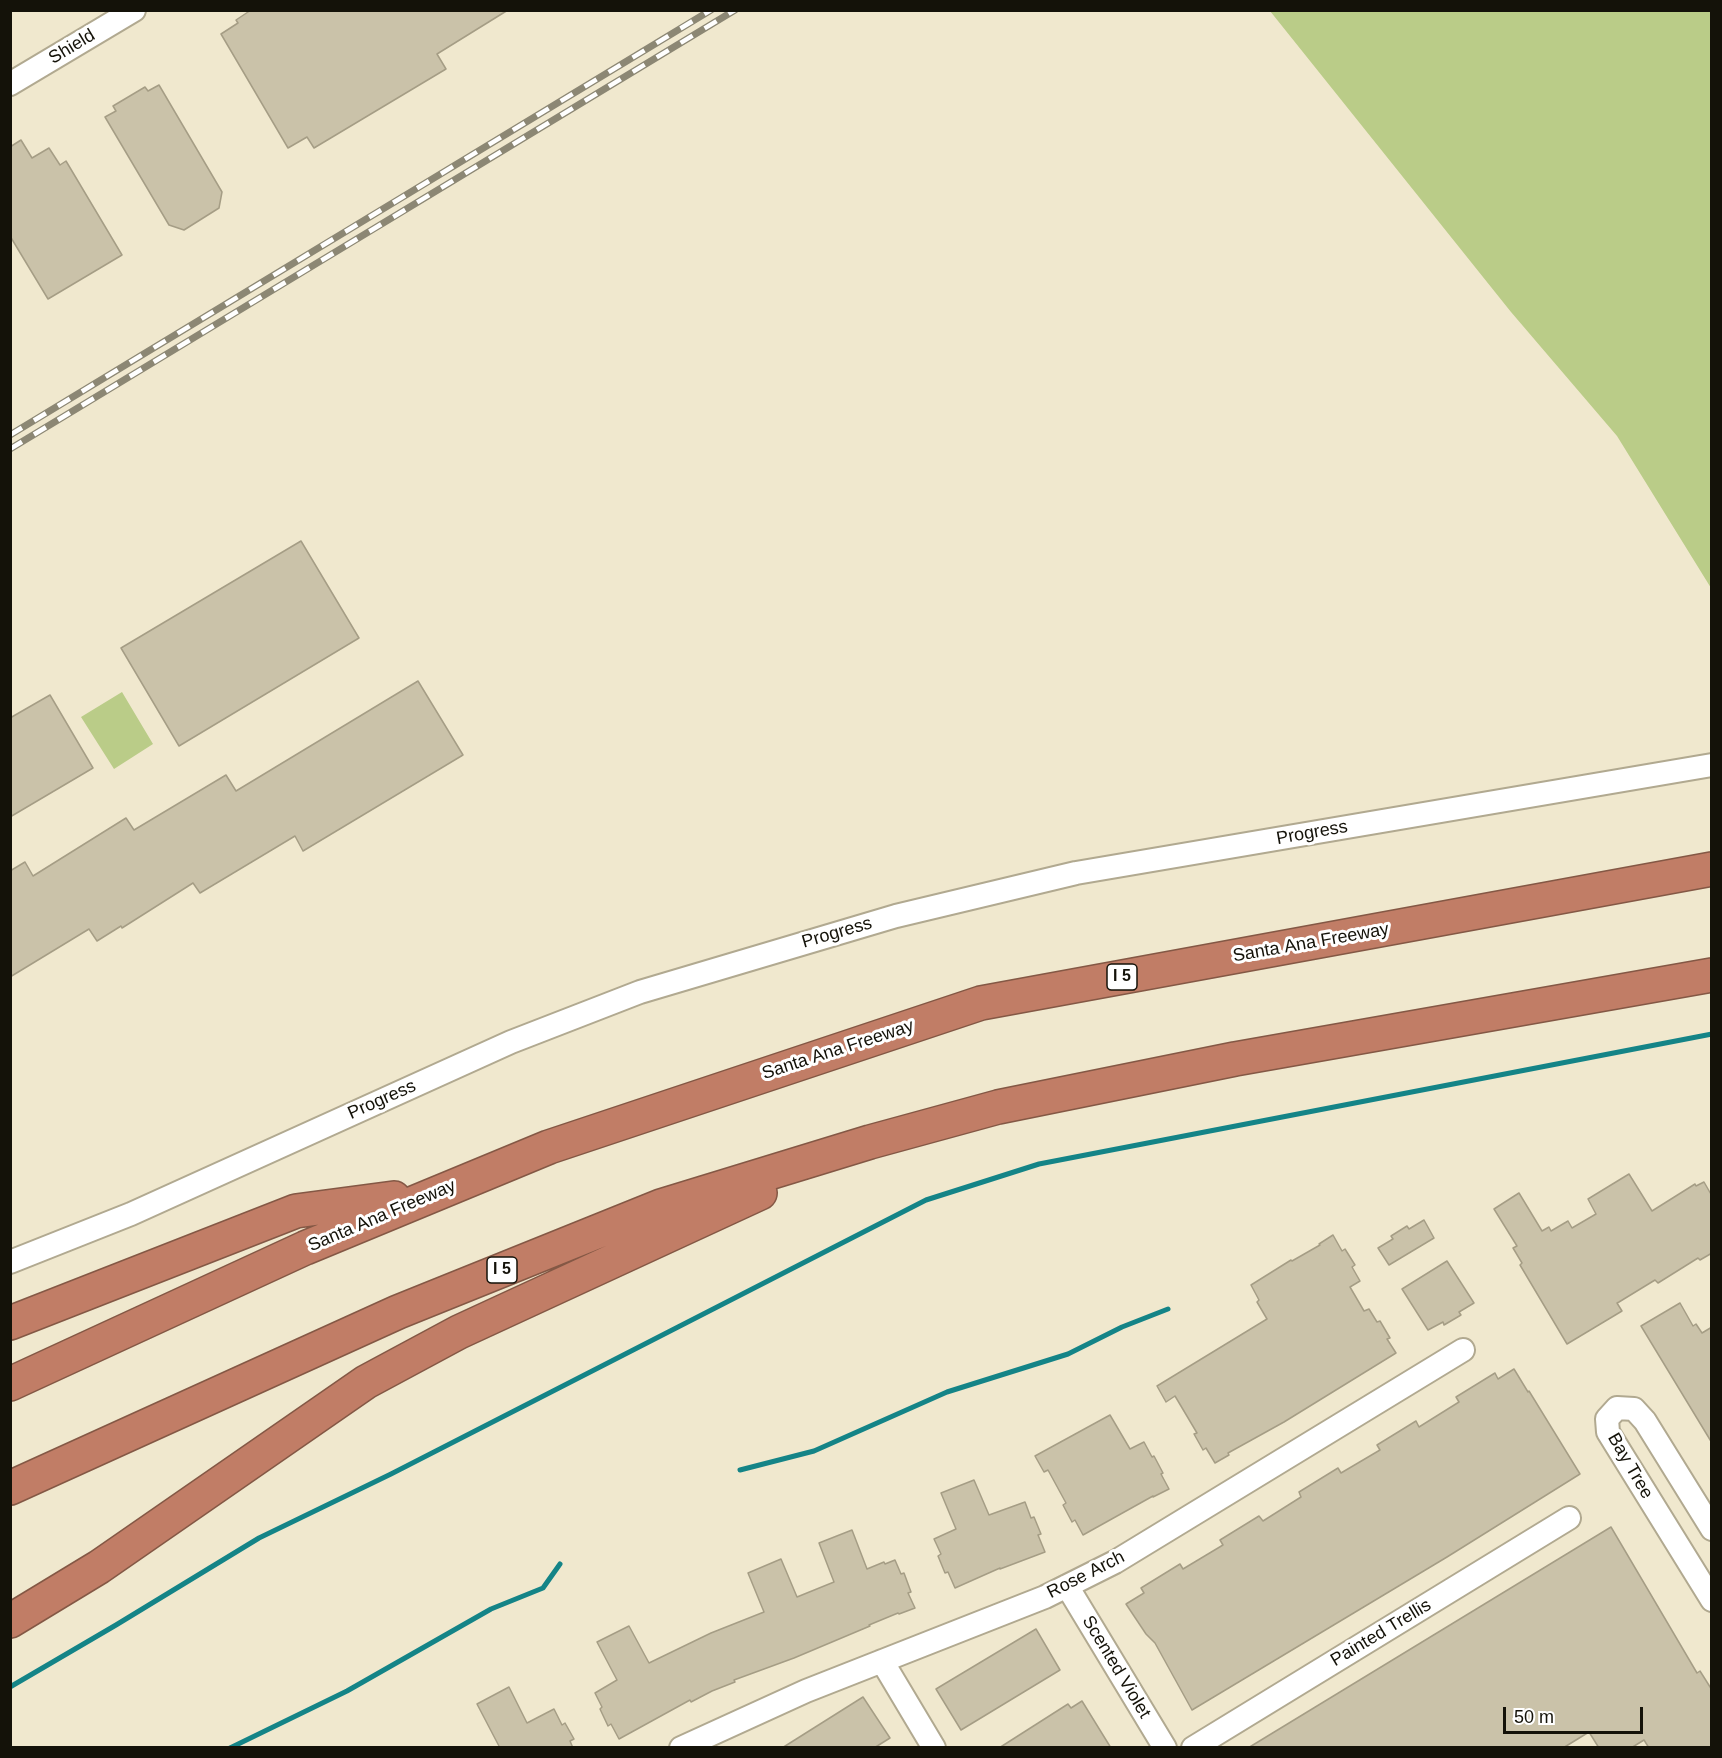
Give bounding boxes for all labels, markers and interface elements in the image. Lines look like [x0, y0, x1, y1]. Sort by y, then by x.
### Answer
street label: Shield [45, 25, 99, 69]
street label: Progress [1275, 816, 1349, 850]
street label: Progress [799, 913, 875, 953]
street label: Santa Ana Freeway [1231, 919, 1391, 967]
road number: I 5 [1107, 964, 1137, 990]
street label: Santa Ana Freeway [759, 1015, 917, 1085]
street label: Progress [345, 1075, 419, 1125]
street label: Santa Ana Freeway [305, 1175, 459, 1257]
road number: I 5 [487, 1257, 517, 1283]
street label: Bay Tree [1603, 1429, 1657, 1503]
street label: Rose Arch [1044, 1546, 1128, 1604]
street label: Painted Trellis [1327, 1595, 1435, 1671]
street label: Scented Violet [1077, 1612, 1155, 1722]
scale bar [1506, 1695, 1646, 1733]
text: 50 m [1514, 1707, 1554, 1727]

